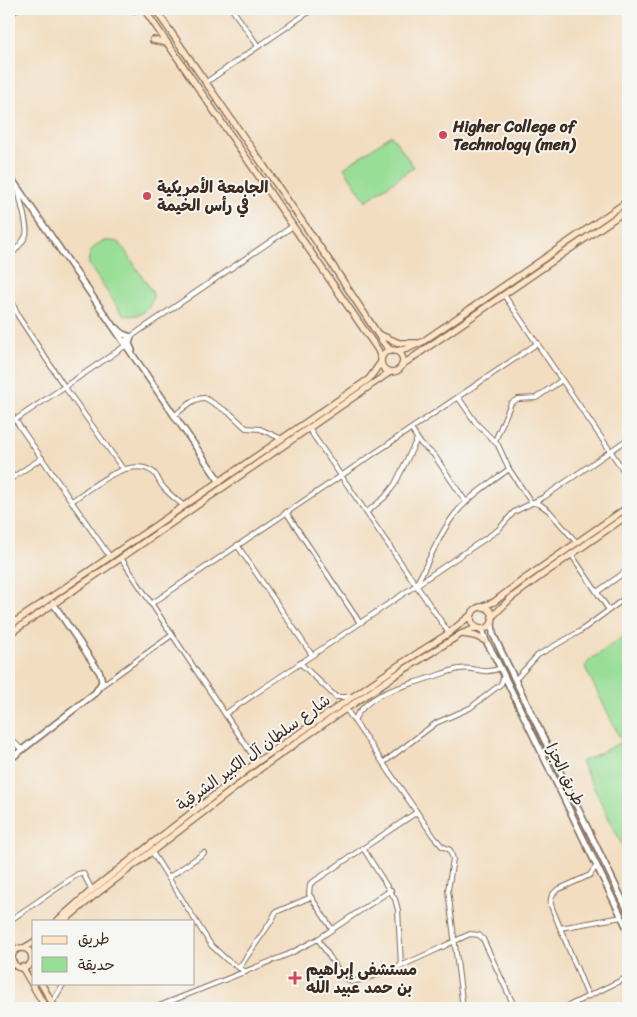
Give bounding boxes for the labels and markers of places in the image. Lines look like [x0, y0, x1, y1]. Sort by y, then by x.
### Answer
place label: Higher College of Technology (men) [452, 112, 578, 159]
marker: Higher College of Technology (men) [437, 129, 449, 141]
place label: الجامعة الأمريكية في رأس الخيمة [157, 173, 268, 220]
marker: الجامعة الأمريكية في رأس الخيمة [141, 190, 153, 202]
place label: مستشفى إبراهيم بن حمد عبيد الله [306, 955, 417, 1002]
marker: مستشفى إبراهيم بن حمد عبيد الله [288, 971, 302, 985]

